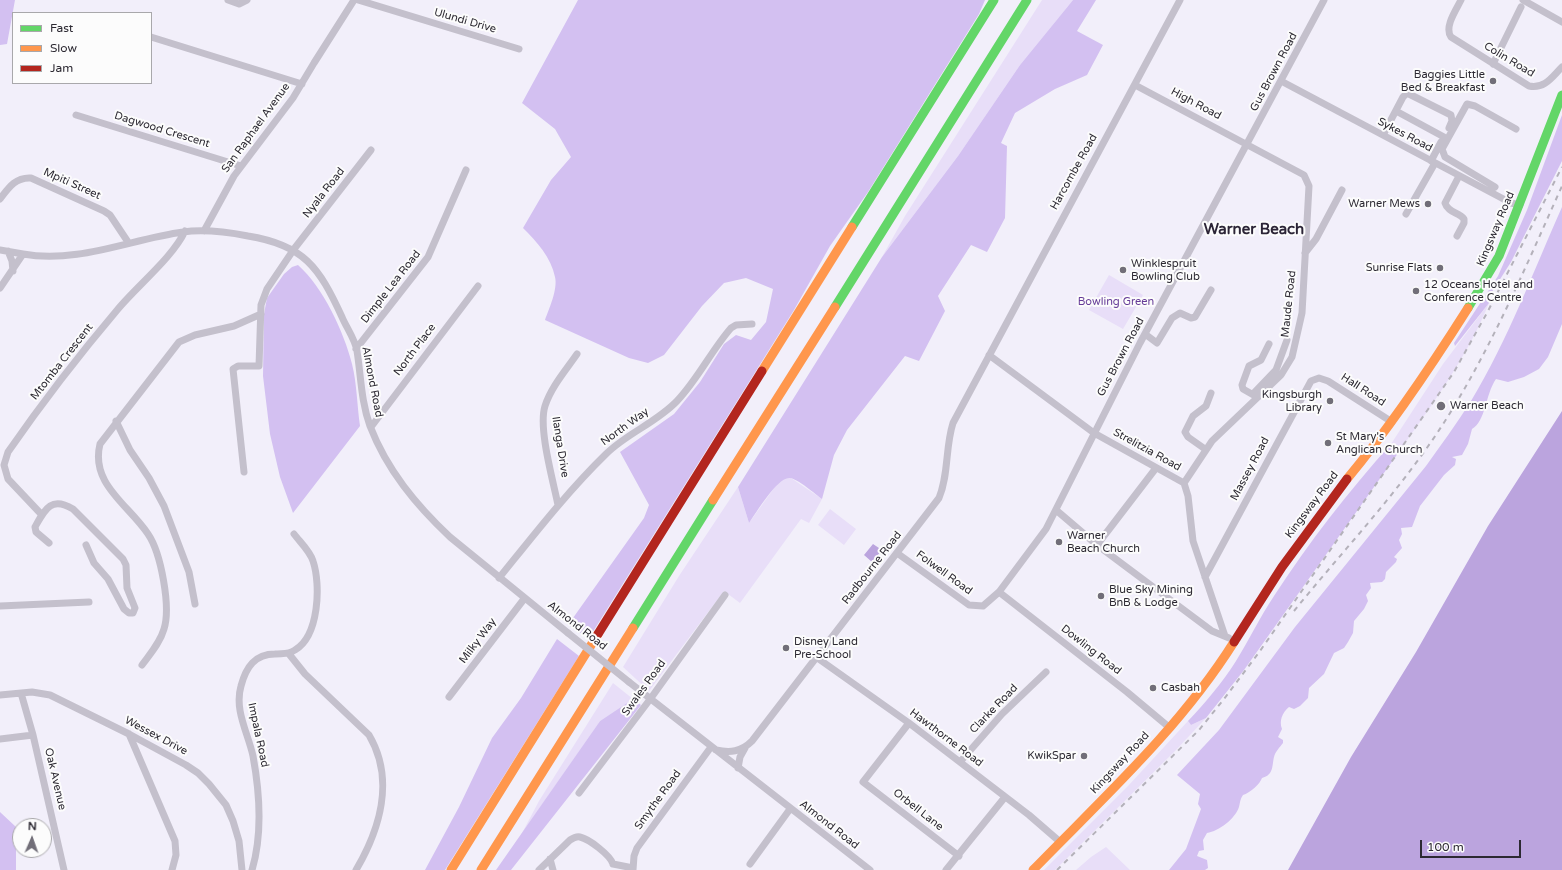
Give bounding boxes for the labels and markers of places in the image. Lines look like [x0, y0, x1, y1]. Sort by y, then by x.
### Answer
place label: Baggies Little Bed & Breakfast [1401, 68, 1485, 94]
marker: Baggies Little Bed & Breakfast [1488, 76, 1498, 86]
place label: Warner Mews [1348, 197, 1420, 211]
marker: Warner Mews [1423, 199, 1433, 209]
place label: Winklespruit Bowling Club [1131, 257, 1200, 283]
place label: Sunrise Flats [1366, 261, 1432, 275]
marker: Sunrise Flats [1435, 263, 1445, 273]
marker: Winklespruit Bowling Club [1118, 265, 1128, 275]
place label: 12 Oceans Hotel and Conference Centre [1424, 278, 1533, 304]
marker: 12 Oceans Hotel and Conference Centre [1411, 286, 1421, 296]
place label: Kingsburgh Library [1262, 388, 1322, 414]
marker: Kingsburgh Library [1325, 396, 1335, 406]
place label: Warner Beach [1450, 399, 1524, 413]
marker: Warner Beach [1435, 400, 1447, 412]
place label: St Mary's Anglican Church [1336, 430, 1422, 456]
marker: St Mary's Anglican Church [1323, 438, 1333, 448]
place label: Warner Beach Church [1067, 529, 1140, 555]
marker: Warner Beach Church [1054, 537, 1064, 547]
place label: Blue Sky Mining BnB & Lodge [1109, 583, 1193, 609]
marker: Blue Sky Mining BnB & Lodge [1096, 591, 1106, 601]
place label: Disney Land Pre-School [794, 635, 858, 661]
marker: Disney Land Pre-School [781, 643, 791, 653]
place label: Casbah [1161, 681, 1200, 695]
marker: Casbah [1148, 683, 1158, 693]
place label: KwikSpar [1027, 749, 1076, 763]
marker: KwikSpar [1079, 751, 1089, 761]

